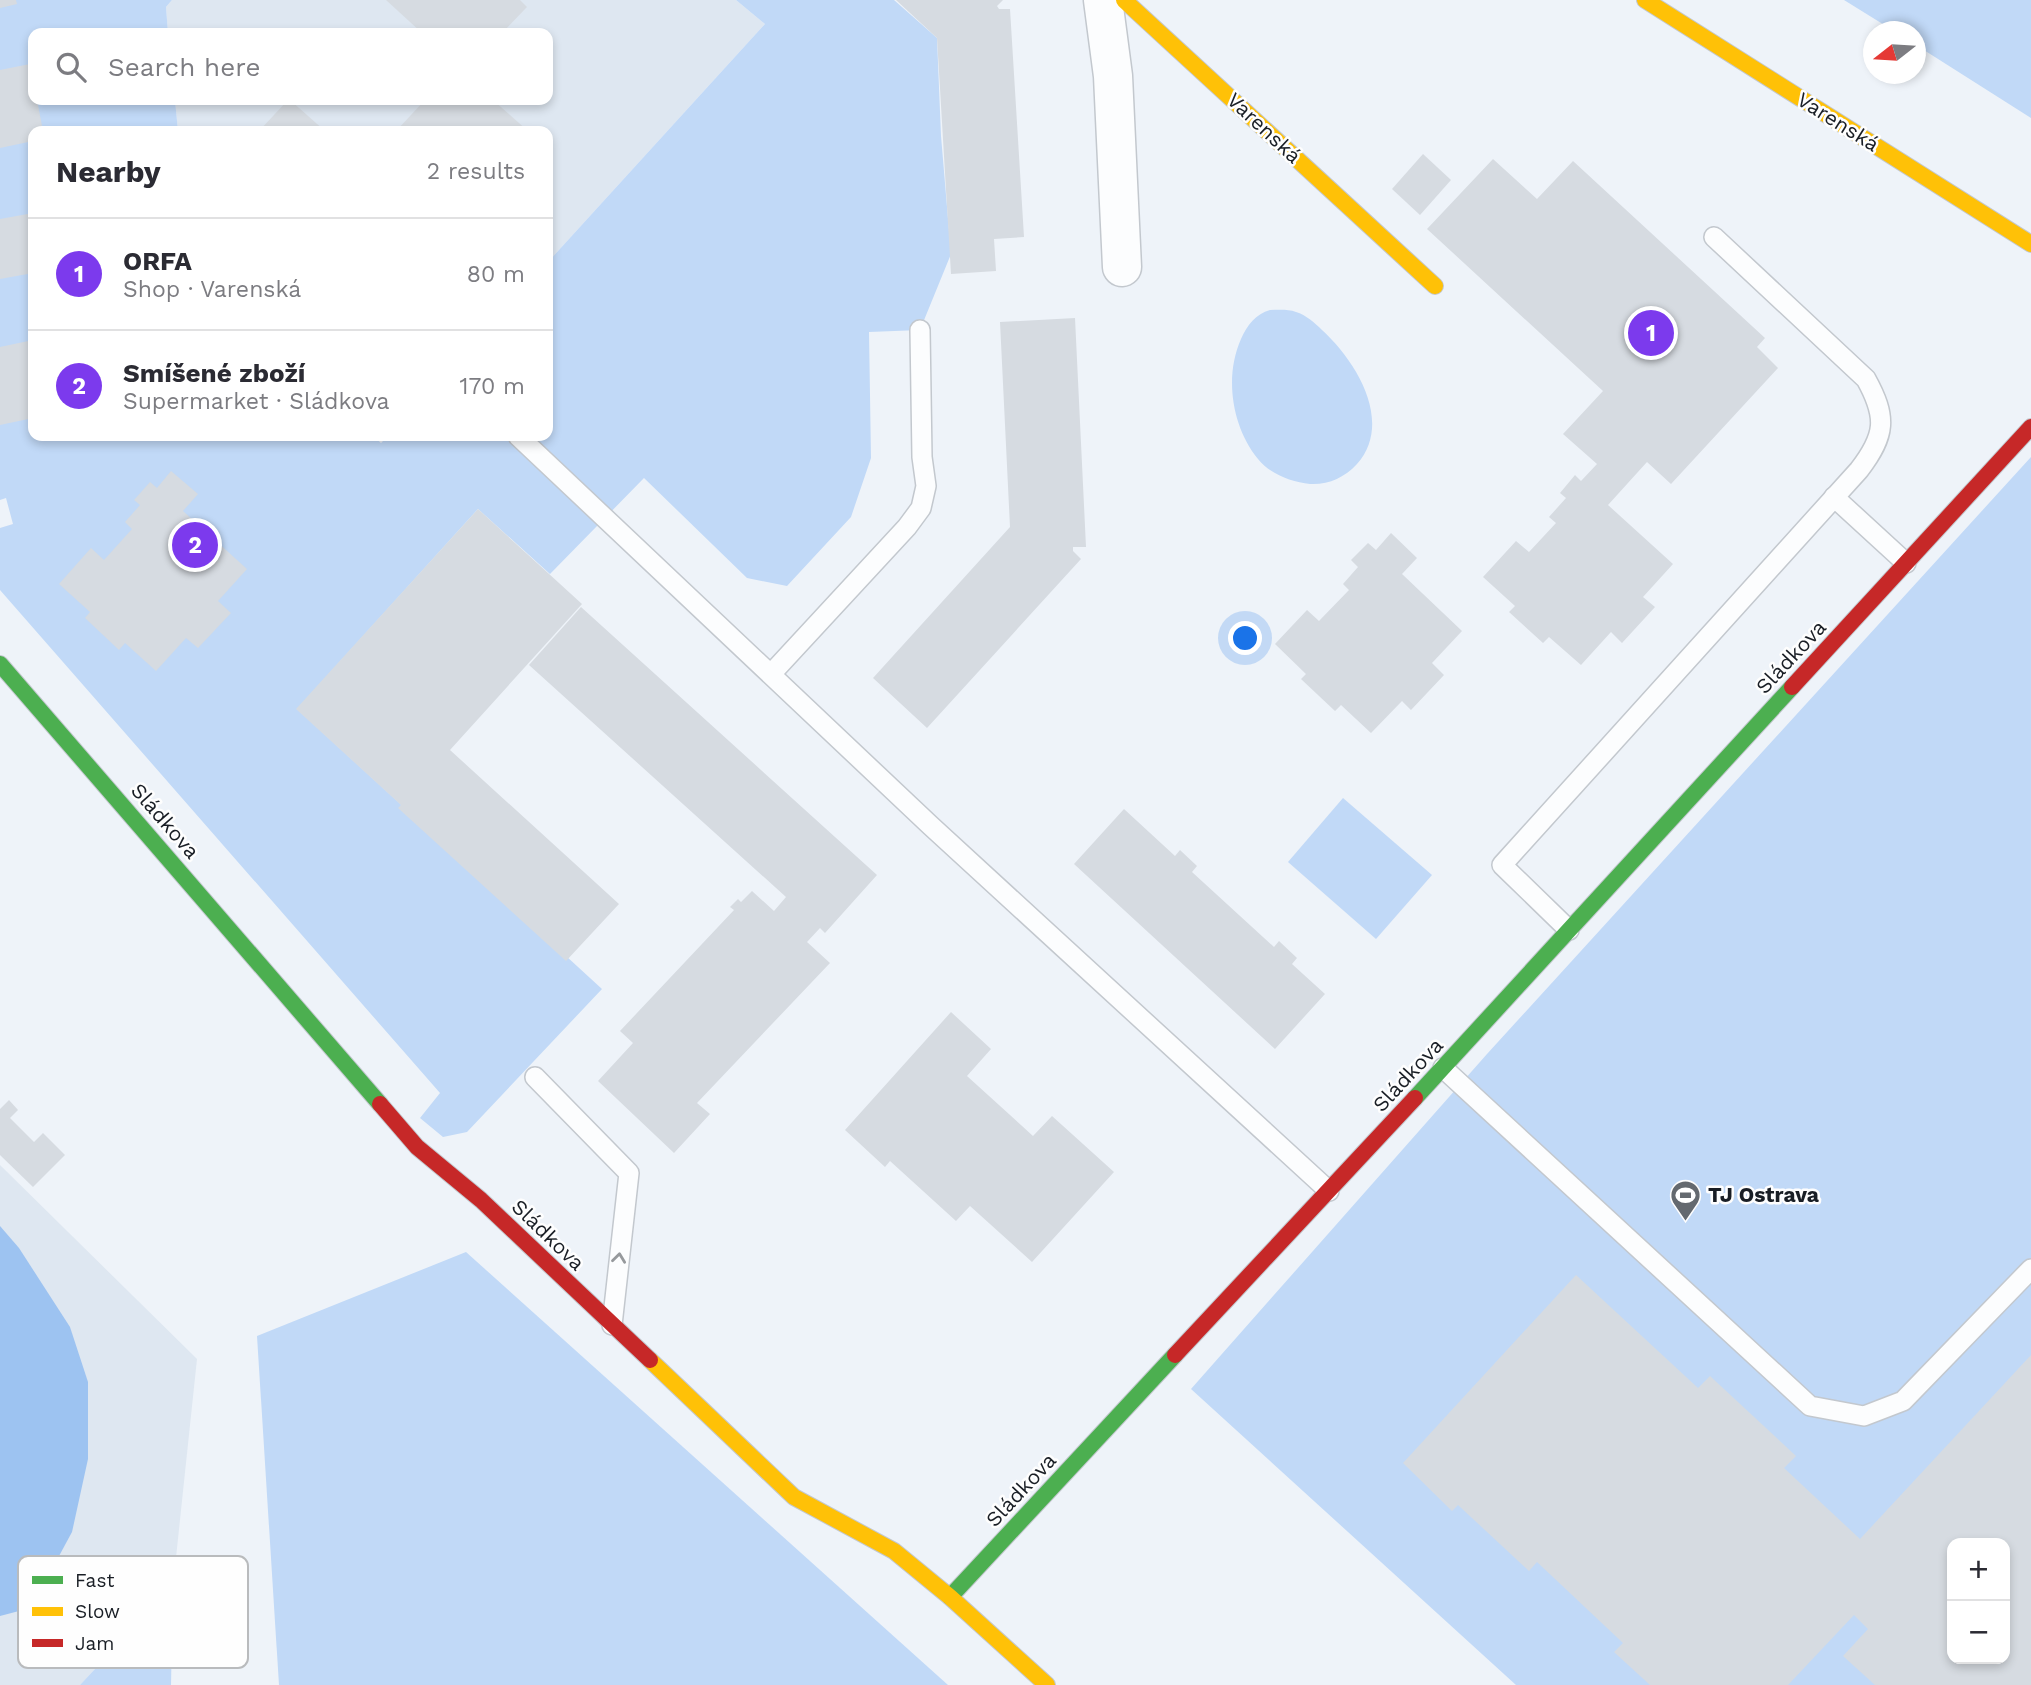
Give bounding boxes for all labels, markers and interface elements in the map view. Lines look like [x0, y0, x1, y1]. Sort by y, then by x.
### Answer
north arrow [1863, 21, 1926, 84]
search box [28, 28, 553, 105]
icon: search [52, 48, 90, 86]
text: Search here [108, 52, 260, 82]
street label: Varenská [1222, 87, 1307, 168]
street label: Varenská [1793, 87, 1884, 157]
text: Nearby [56, 154, 161, 189]
text: 2 results [427, 158, 525, 185]
text: ORFA [123, 246, 192, 276]
text: 1 [74, 261, 84, 288]
text: 80 m [467, 261, 525, 288]
text: Shop · Varenská [123, 276, 301, 303]
pin: 1 [1628, 307, 1674, 359]
text: Smíšené zboží [123, 358, 305, 388]
text: 2 [72, 373, 86, 400]
text: 170 m [460, 373, 525, 400]
text: Supermarket · Sládkova [123, 388, 390, 415]
pin: 2 [172, 519, 218, 571]
street label: Sládkova [1750, 615, 1831, 699]
your location [1228, 621, 1262, 655]
street label: Sládkova [126, 778, 205, 864]
street label: Sládkova [1367, 1033, 1448, 1117]
sports icon: TJ Ostrava [1668, 1178, 1702, 1222]
place label: TJ Ostrava [1708, 1182, 1820, 1207]
street label: Sládkova [507, 1194, 590, 1276]
one-way arrow [612, 1252, 627, 1264]
street label: Sládkova [980, 1448, 1061, 1532]
map controls [1947, 1538, 2010, 1664]
button: + [1947, 1538, 2010, 1601]
legend [18, 1556, 248, 1668]
text: Fast [75, 1569, 114, 1592]
text: Slow [75, 1600, 120, 1623]
button: − [1947, 1601, 2010, 1664]
text: Jam [75, 1632, 114, 1655]

